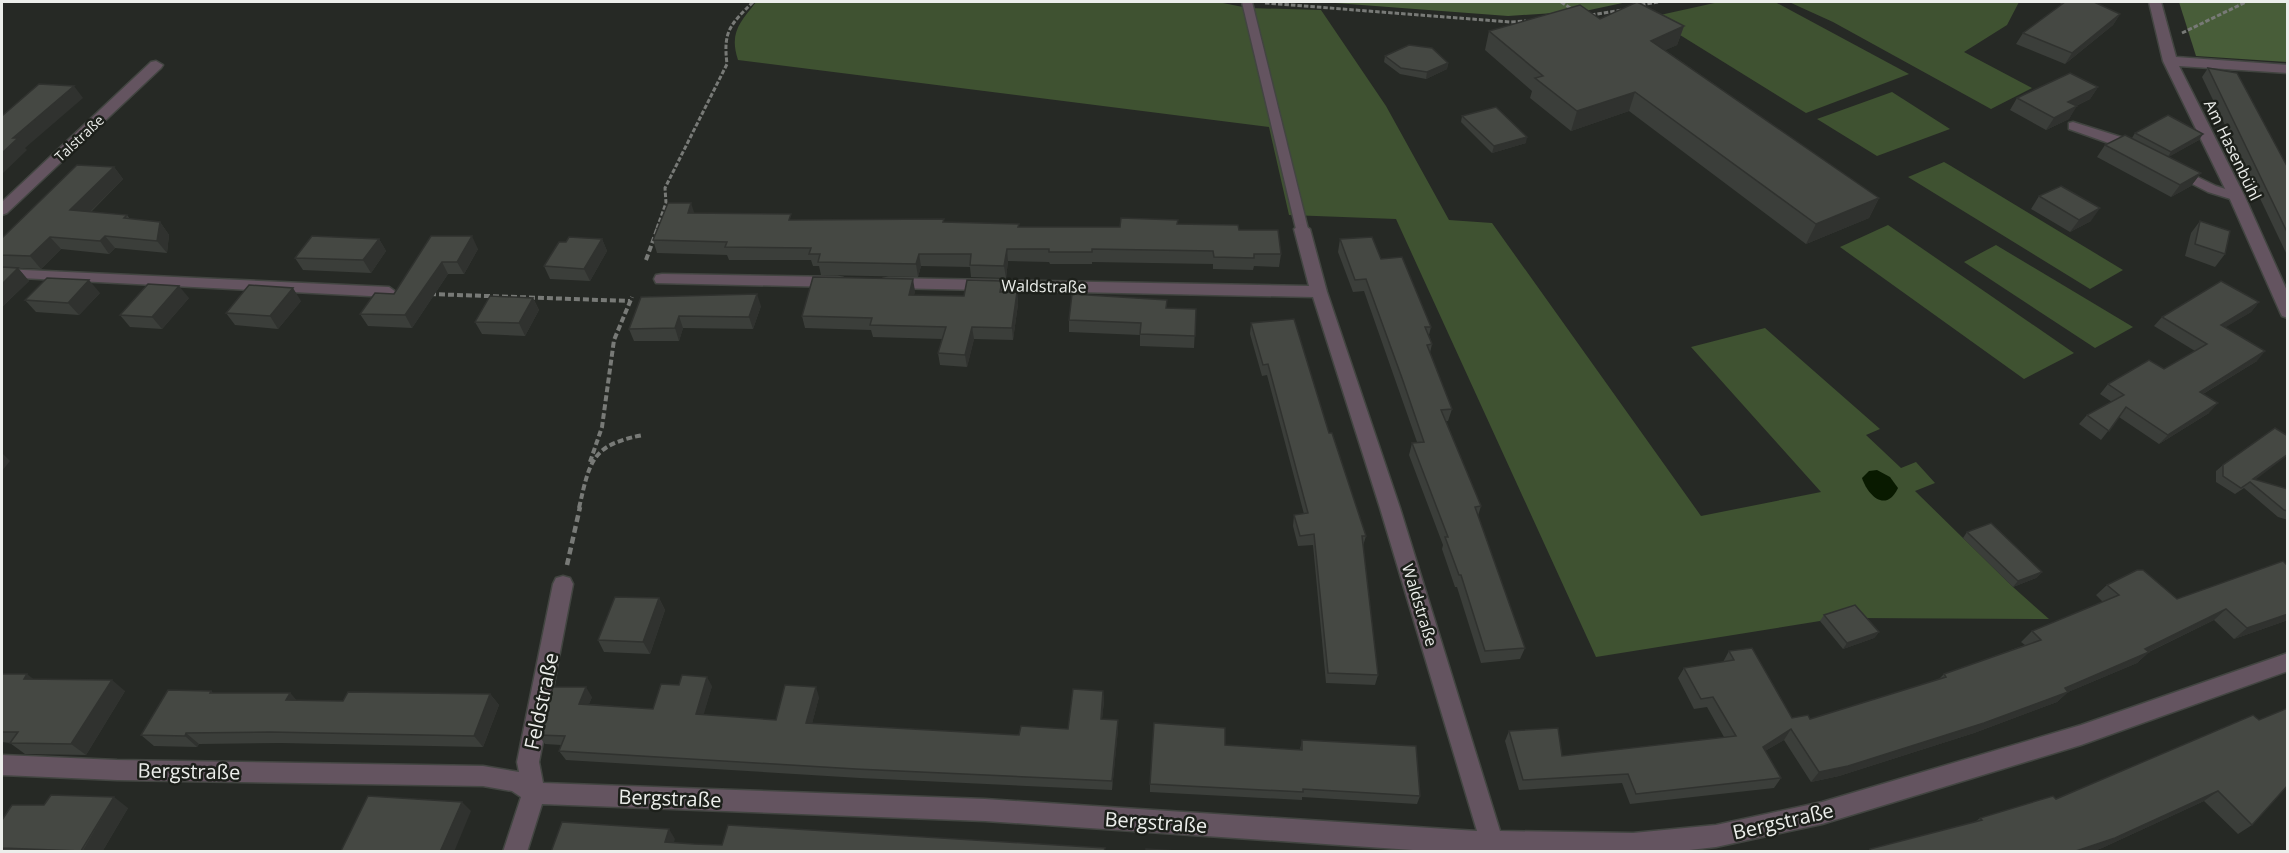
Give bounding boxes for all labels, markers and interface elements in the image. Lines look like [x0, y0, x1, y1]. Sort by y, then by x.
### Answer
street label: Am Hasenbühl [2199, 96, 2267, 204]
street label: Talstraße [50, 110, 108, 166]
street label: Waldstraße [1001, 274, 1087, 298]
street label: Waldstraße [1397, 561, 1443, 649]
street label: Feldstraße [518, 650, 564, 752]
street label: Bergstraße [137, 757, 241, 785]
street label: Bergstraße [618, 783, 722, 813]
street label: Bergstraße [1730, 796, 1836, 846]
street label: Bergstraße [1104, 805, 1208, 839]

